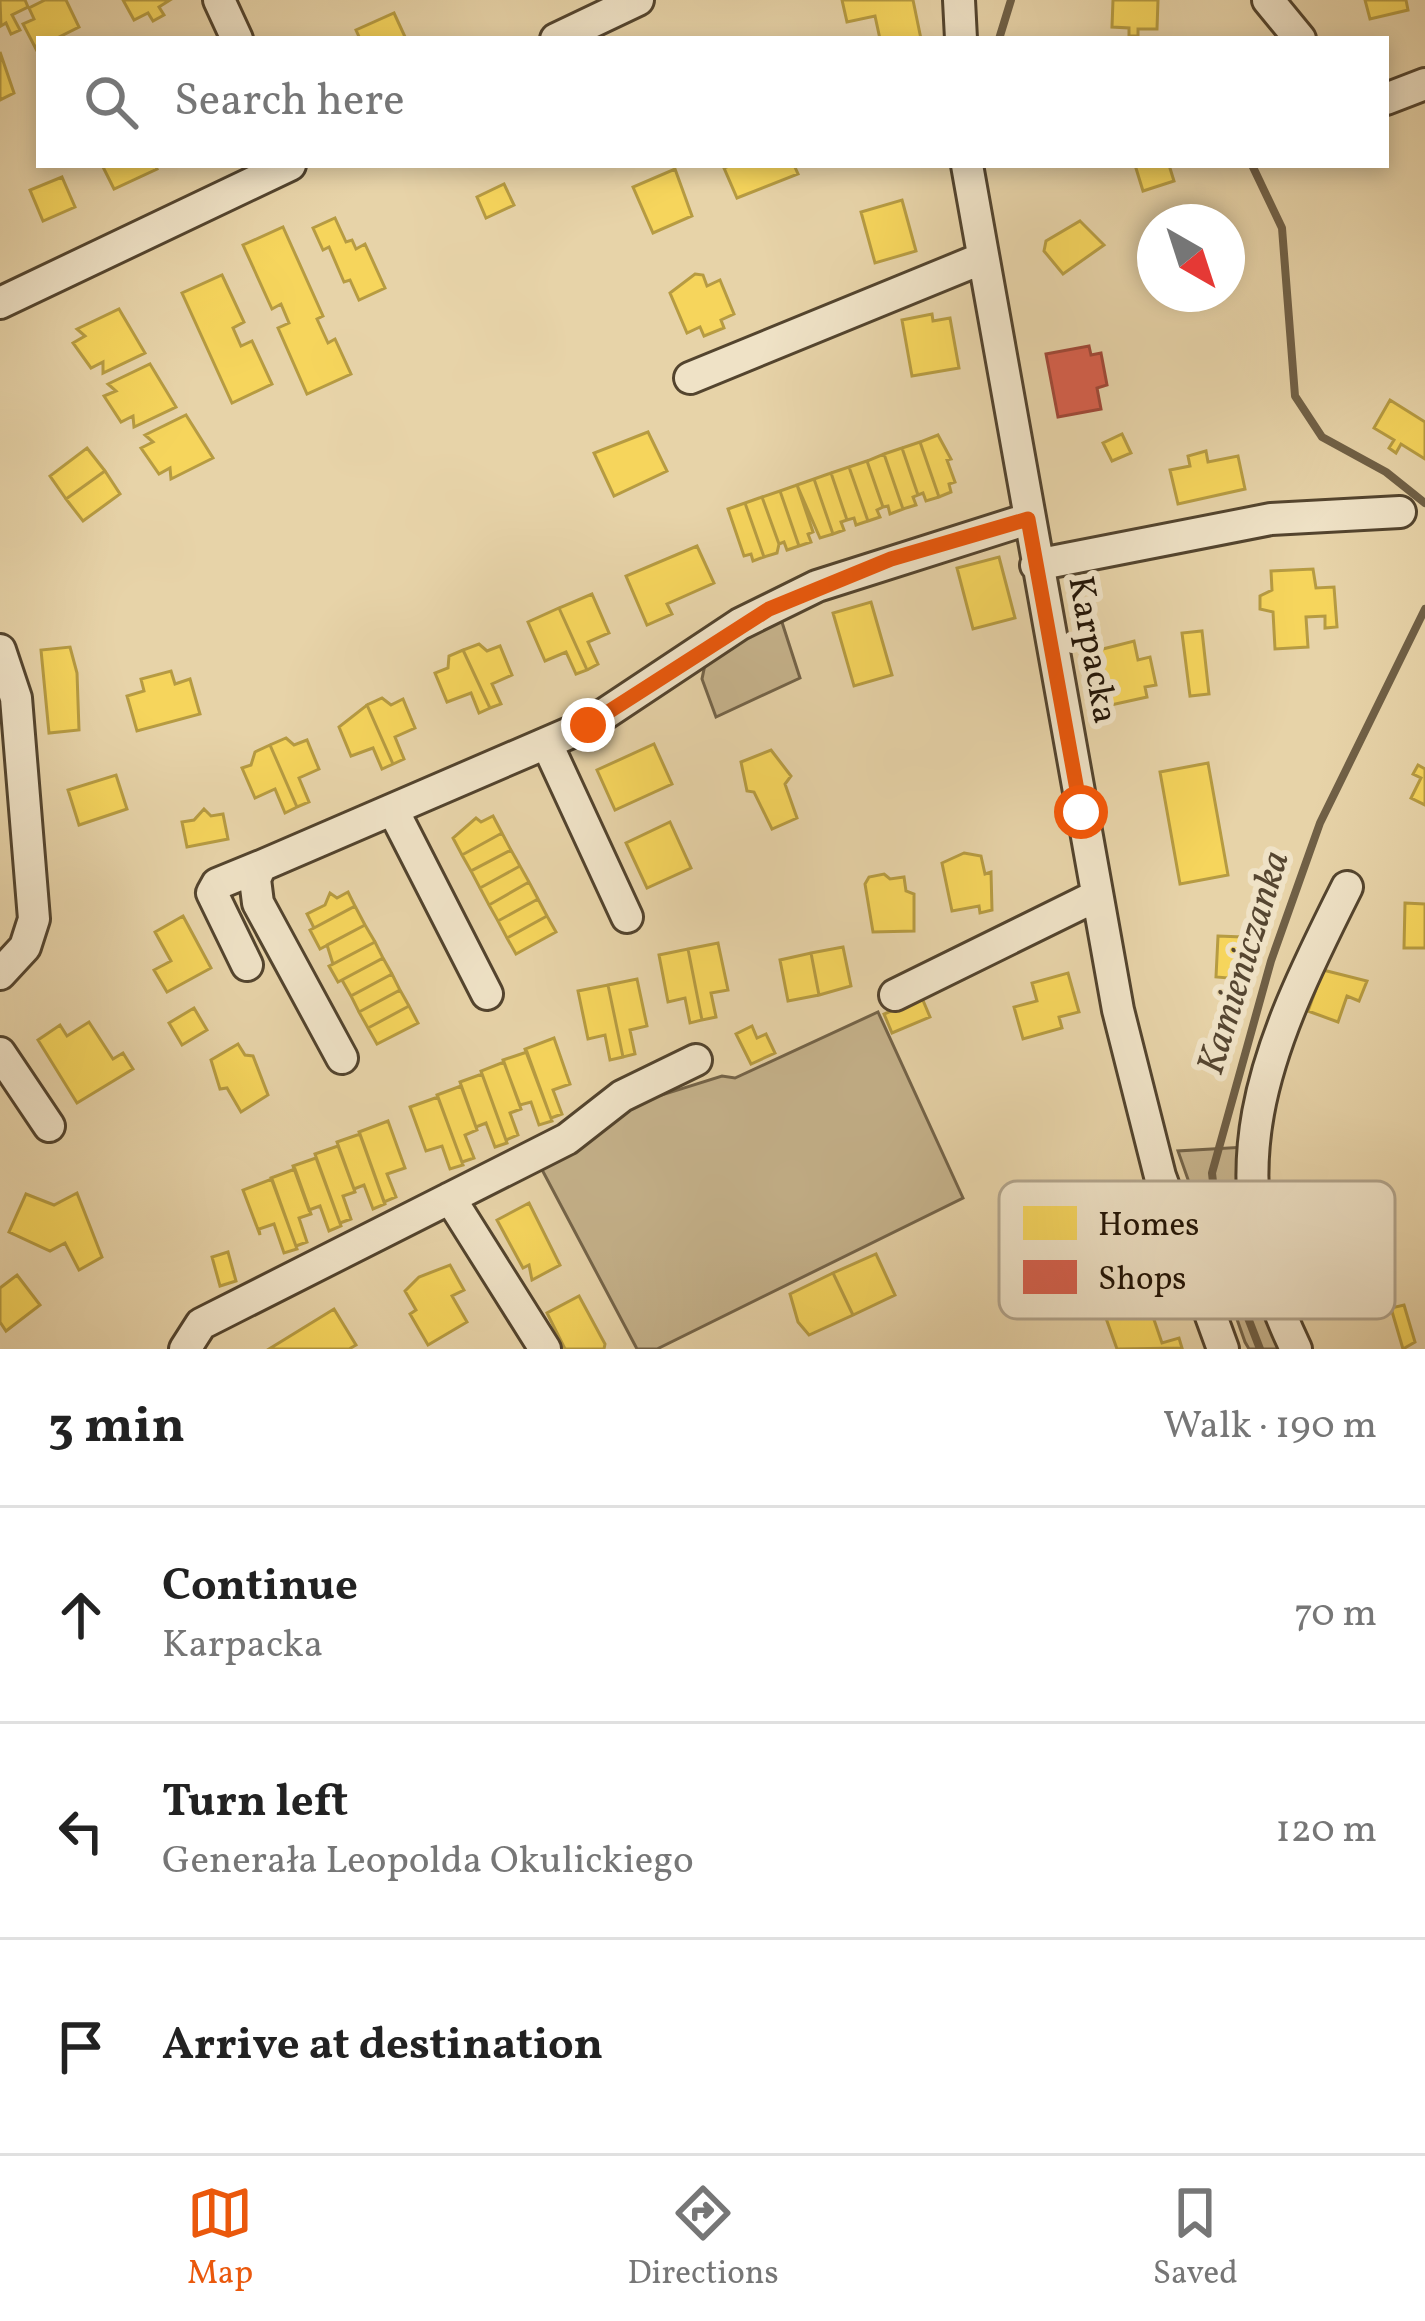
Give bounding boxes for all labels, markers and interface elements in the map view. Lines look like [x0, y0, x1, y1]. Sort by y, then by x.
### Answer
search box [36, 36, 1389, 168]
icon: search [78, 69, 144, 135]
text: Search here [174, 71, 405, 134]
north arrow [1137, 204, 1245, 312]
street label: Karpacka [1053, 572, 1129, 728]
route end [561, 698, 615, 752]
route start [1054, 785, 1108, 839]
water label: Kamieniczanka [1185, 845, 1305, 1081]
legend [999, 1181, 1395, 1319]
text: Homes [1098, 1204, 1199, 1250]
text: Shops [1098, 1258, 1186, 1304]
text: 3 min [48, 1392, 185, 1463]
text: Walk · 190 m [1163, 1400, 1377, 1454]
text: Continue [162, 1556, 358, 1619]
icon: ahead [48, 1582, 114, 1648]
text: 70 m [1294, 1588, 1377, 1642]
text: Karpacka [162, 1619, 323, 1673]
text: Turn left [162, 1772, 348, 1835]
icon: left [48, 1798, 114, 1864]
text: 120 m [1276, 1804, 1377, 1858]
text: Generała Leopolda Okulickiego [162, 1835, 694, 1889]
icon: arrive [48, 2014, 114, 2080]
text: Arrive at destination [162, 2015, 603, 2078]
tab: Map [187, 2180, 253, 2298]
tab: Directions [627, 2180, 779, 2298]
tab: Saved [1153, 2180, 1238, 2298]

